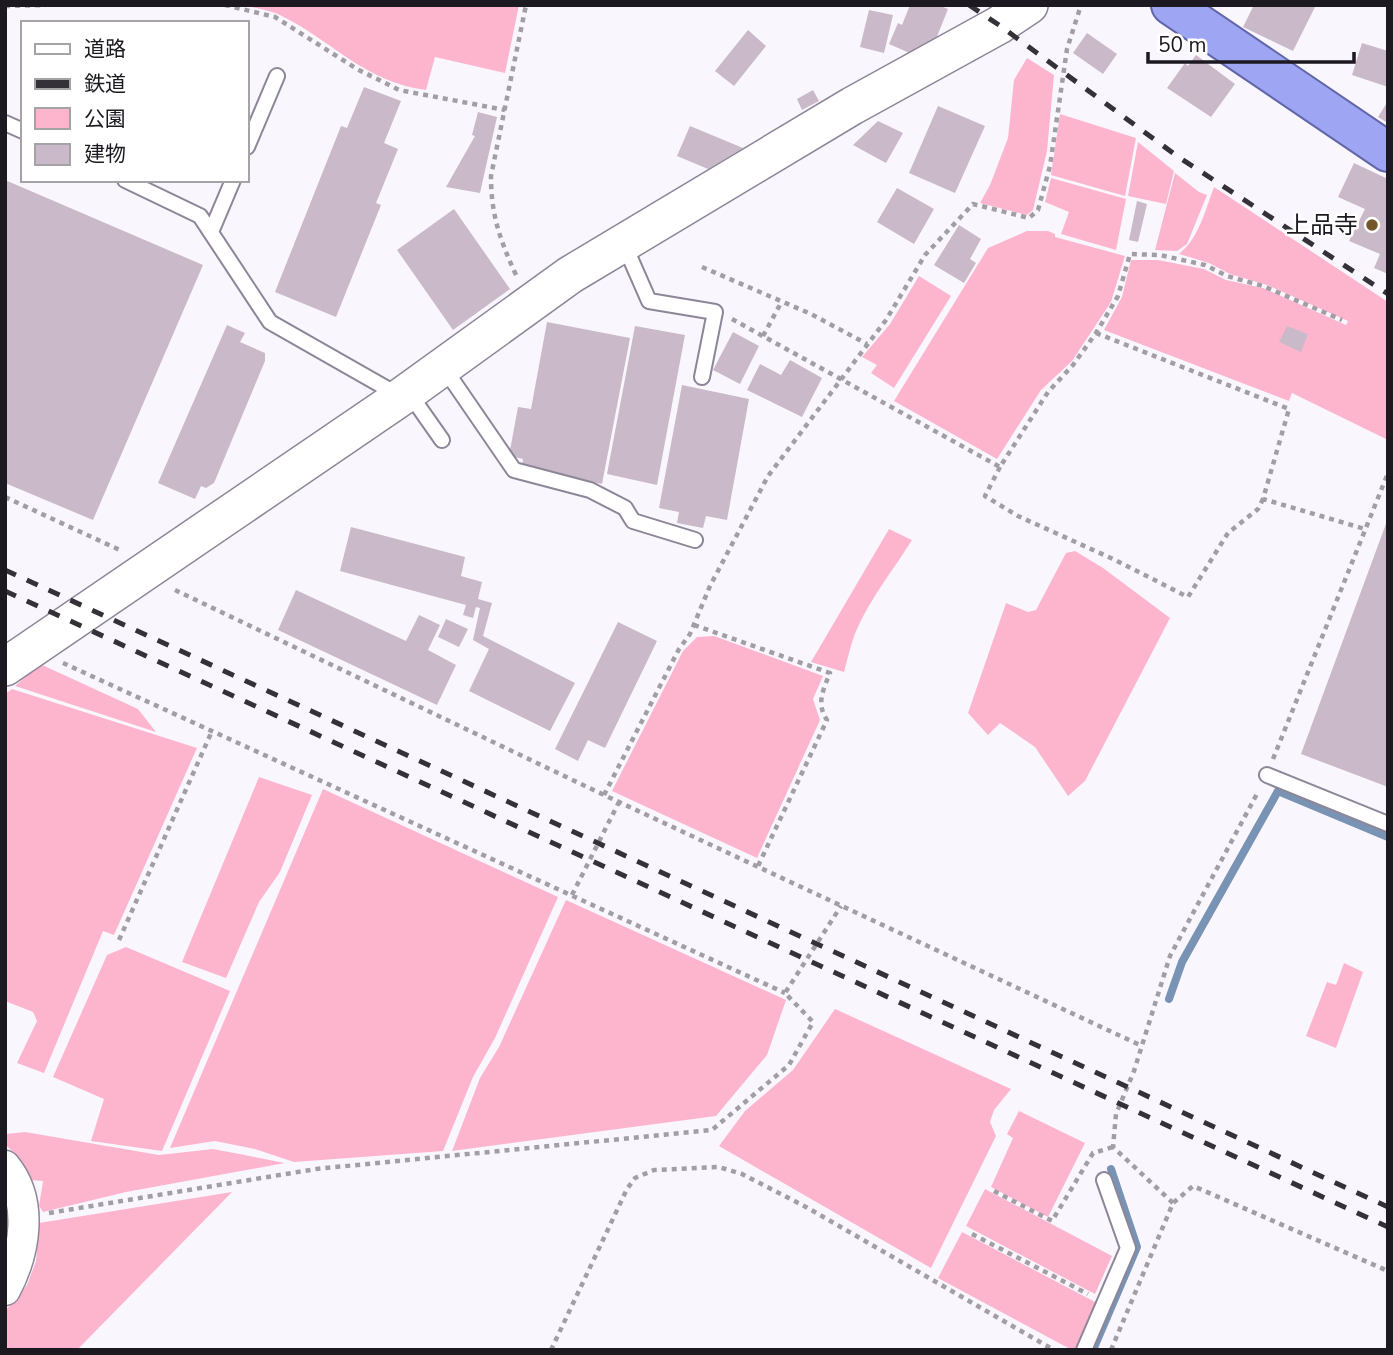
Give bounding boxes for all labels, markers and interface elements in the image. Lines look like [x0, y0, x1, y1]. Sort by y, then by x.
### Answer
legend [21, 21, 248, 182]
scale bar [1148, 21, 1354, 65]
text: 50 m [1158, 31, 1207, 59]
text: 道路 [84, 35, 126, 63]
text: 鉄道 [84, 70, 126, 98]
text: 公園 [84, 105, 126, 133]
text: 建物 [84, 140, 126, 168]
place label: 上品寺 [1286, 209, 1358, 241]
marker: 上品寺 [1364, 217, 1380, 233]

